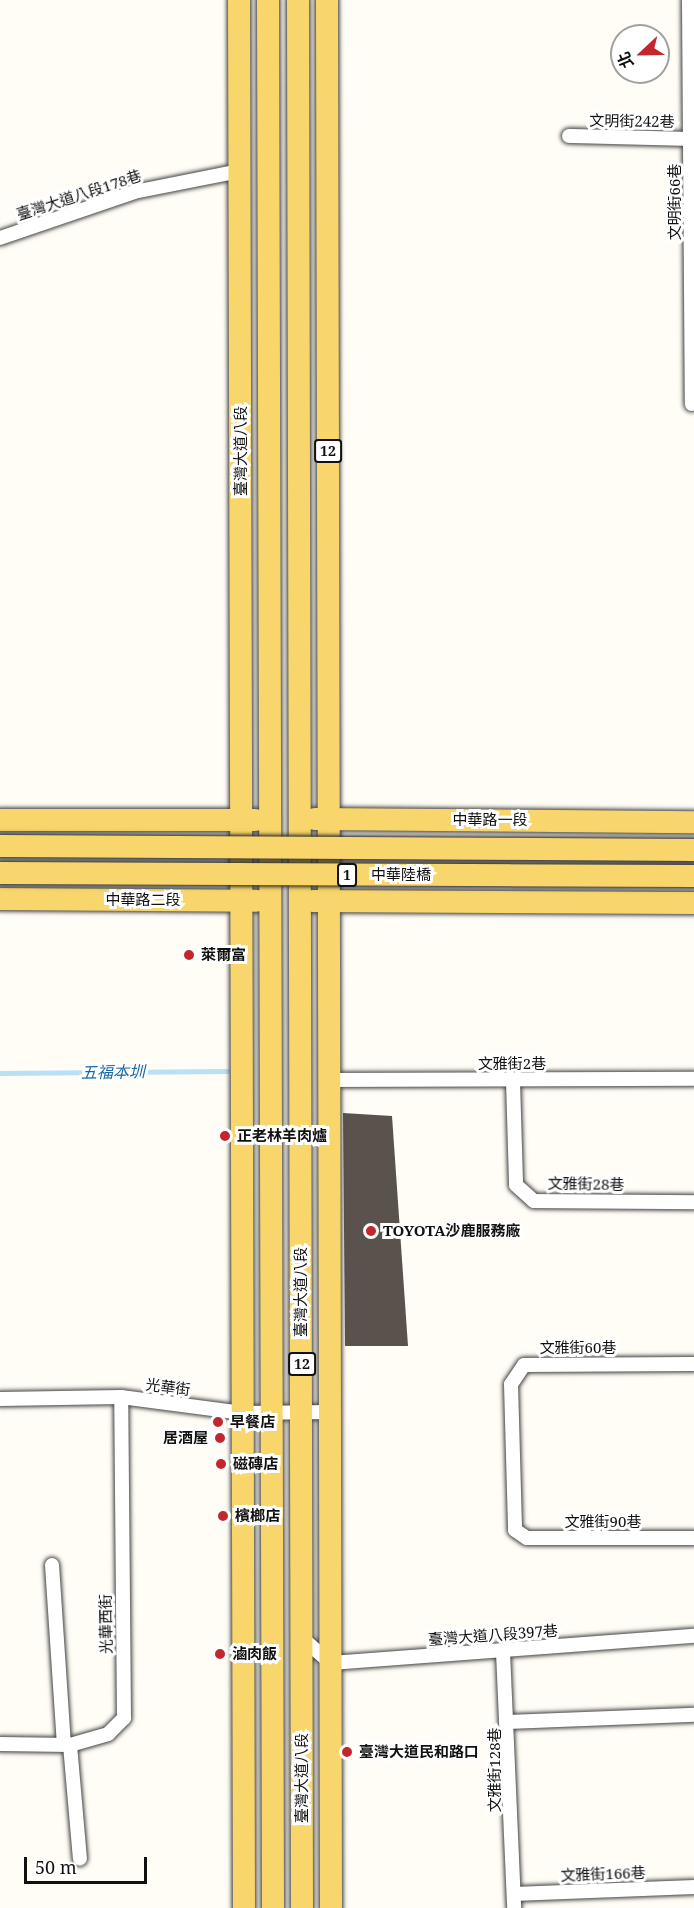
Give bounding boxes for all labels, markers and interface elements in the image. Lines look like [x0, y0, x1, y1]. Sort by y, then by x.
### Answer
north arrow [610, 24, 670, 84]
text: 北 [612, 48, 638, 72]
street label: 文明街242巷 [589, 111, 675, 131]
street label: 文明街66巷 [666, 164, 684, 240]
street label: 臺灣大道八段178巷 [14, 166, 144, 224]
street label: 臺灣大道八段 [232, 406, 250, 496]
road number: 12 [313, 440, 343, 462]
street label: 中華路一段 [453, 811, 527, 829]
road number: 1 [336, 864, 358, 886]
street label: 中華陸橋 [371, 866, 431, 884]
street label: 中華路二段 [106, 891, 180, 909]
place label: 萊爾富 [201, 946, 246, 964]
marker: 萊爾富 [182, 948, 196, 962]
street label: 文雅街2巷 [478, 1055, 546, 1073]
water label: 五福本圳 [81, 1062, 145, 1082]
place label: 正老林羊肉爐 [237, 1127, 327, 1145]
marker: 正老林羊肉爐 [218, 1129, 232, 1143]
street label: 文雅街28巷 [547, 1174, 625, 1194]
place label: TOYOTA沙鹿服務廠 [383, 1222, 520, 1240]
marker: TOYOTA沙鹿服務廠 [364, 1224, 378, 1238]
street label: 臺灣大道八段 [292, 1247, 310, 1337]
street label: 文雅街60巷 [540, 1339, 616, 1357]
road number: 12 [287, 1353, 317, 1375]
street label: 光華街 [145, 1375, 191, 1399]
place label: 早餐店 [230, 1413, 275, 1431]
marker: 早餐店 [211, 1415, 225, 1429]
place label: 居酒屋 [163, 1429, 208, 1447]
marker: 居酒屋 [213, 1431, 227, 1445]
place label: 磁磚店 [233, 1455, 278, 1473]
marker: 磁磚店 [214, 1457, 228, 1471]
place label: 檳榔店 [235, 1507, 280, 1525]
marker: 檳榔店 [216, 1509, 230, 1523]
street label: 文雅街90巷 [565, 1513, 641, 1531]
street label: 光華西街 [96, 1594, 116, 1654]
street label: 臺灣大道八段397巷 [427, 1621, 559, 1649]
place label: 滷肉飯 [232, 1645, 277, 1663]
marker: 滷肉飯 [213, 1647, 227, 1661]
street label: 文雅街128巷 [486, 1727, 504, 1813]
street label: 臺灣大道八段 [293, 1733, 311, 1823]
place label: 臺灣大道民和路口 [359, 1743, 479, 1761]
marker: 臺灣大道民和路口 [340, 1745, 354, 1759]
scale bar [27, 1845, 150, 1883]
text: 50 m [35, 1855, 77, 1879]
street label: 文雅街166巷 [560, 1864, 646, 1884]

